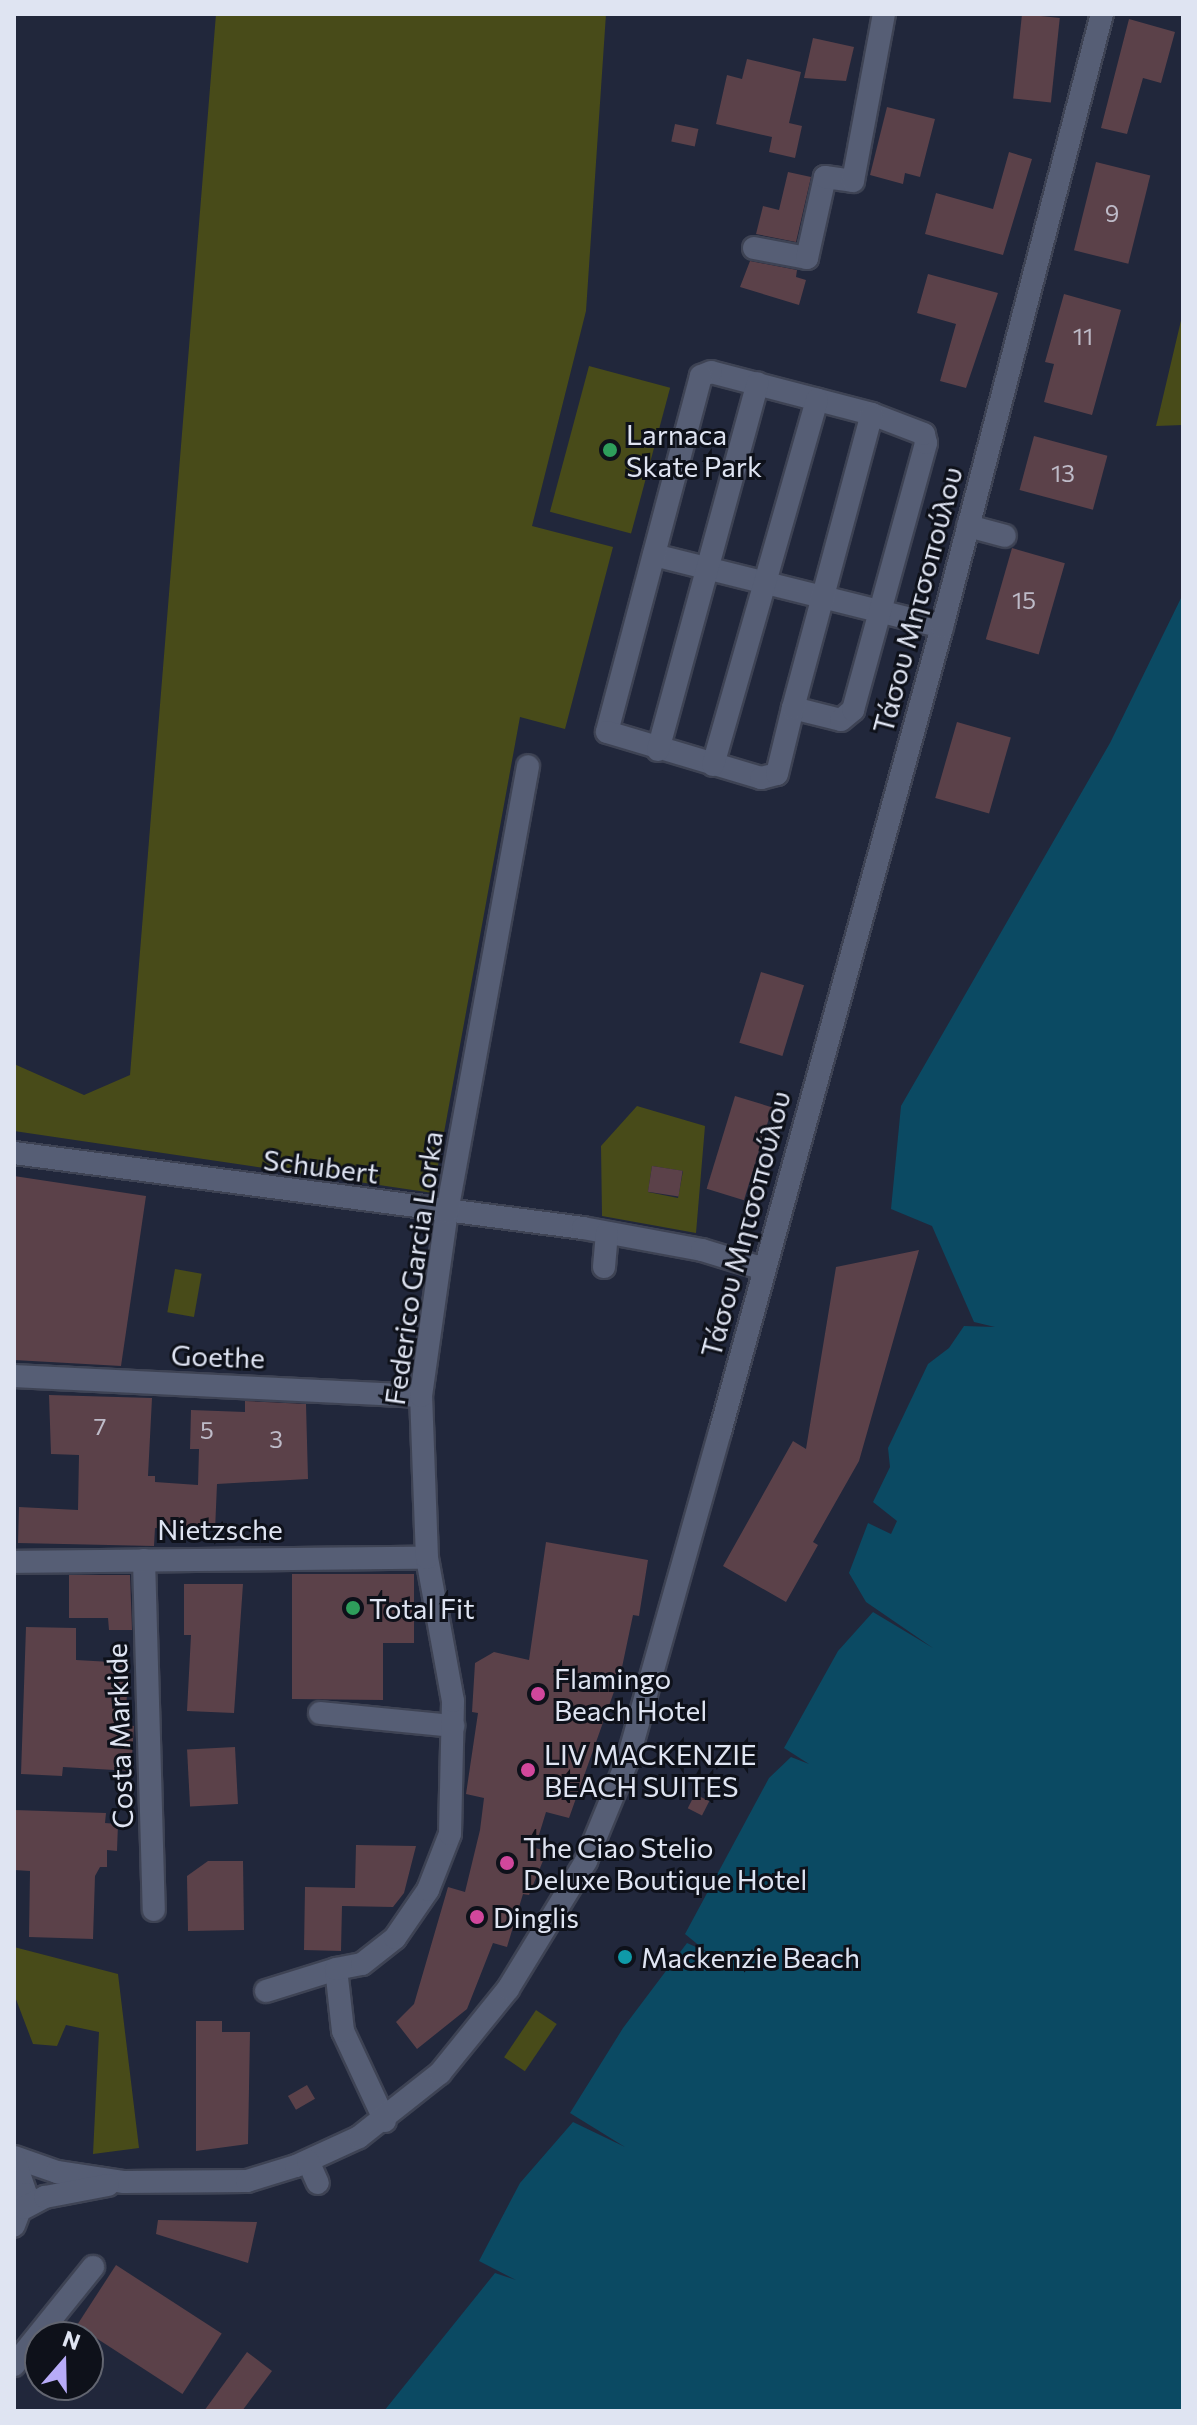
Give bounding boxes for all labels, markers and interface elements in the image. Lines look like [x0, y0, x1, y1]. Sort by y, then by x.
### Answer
house number: 9 [1105, 199, 1119, 227]
house number: 11 [1073, 322, 1093, 350]
place label: Larnaca Skate Park [626, 417, 762, 483]
marker: Larnaca Skate Park [601, 441, 619, 459]
house number: 13 [1051, 459, 1075, 487]
street label: Τάσου Μητσοπούλου [865, 463, 969, 737]
house number: 15 [1012, 586, 1036, 614]
street label: Τάσου Μητσοπούλου [693, 1087, 797, 1361]
street label: Federico Garcia Lorka [377, 1129, 449, 1407]
street label: Schubert [261, 1142, 381, 1190]
street label: Goethe [170, 1338, 266, 1374]
house number: 7 [94, 1412, 106, 1440]
house number: 5 [200, 1416, 214, 1444]
house number: 3 [269, 1425, 283, 1453]
street label: Nietzsche [157, 1512, 283, 1546]
place label: Total Fit [369, 1591, 475, 1625]
marker: Total Fit [344, 1599, 362, 1617]
street label: Costa Markide [99, 1643, 139, 1829]
place label: Flamingo Beach Hotel [554, 1661, 707, 1727]
marker: Flamingo Beach Hotel [529, 1685, 547, 1703]
place label: LIV MACKENZIE BEACH SUITES [544, 1737, 757, 1803]
marker: LIV MACKENZIE BEACH SUITES [519, 1761, 537, 1779]
place label: The Ciao Stelio Deluxe Boutique Hotel [523, 1830, 807, 1896]
marker: The Ciao Stelio Deluxe Boutique Hotel [498, 1854, 516, 1872]
place label: Dinglis [493, 1900, 579, 1934]
marker: Dinglis [468, 1908, 486, 1926]
place label: Mackenzie Beach [641, 1940, 860, 1974]
marker: Mackenzie Beach [616, 1948, 634, 1966]
north arrow [24, 2321, 104, 2401]
text: N [59, 2324, 84, 2355]

